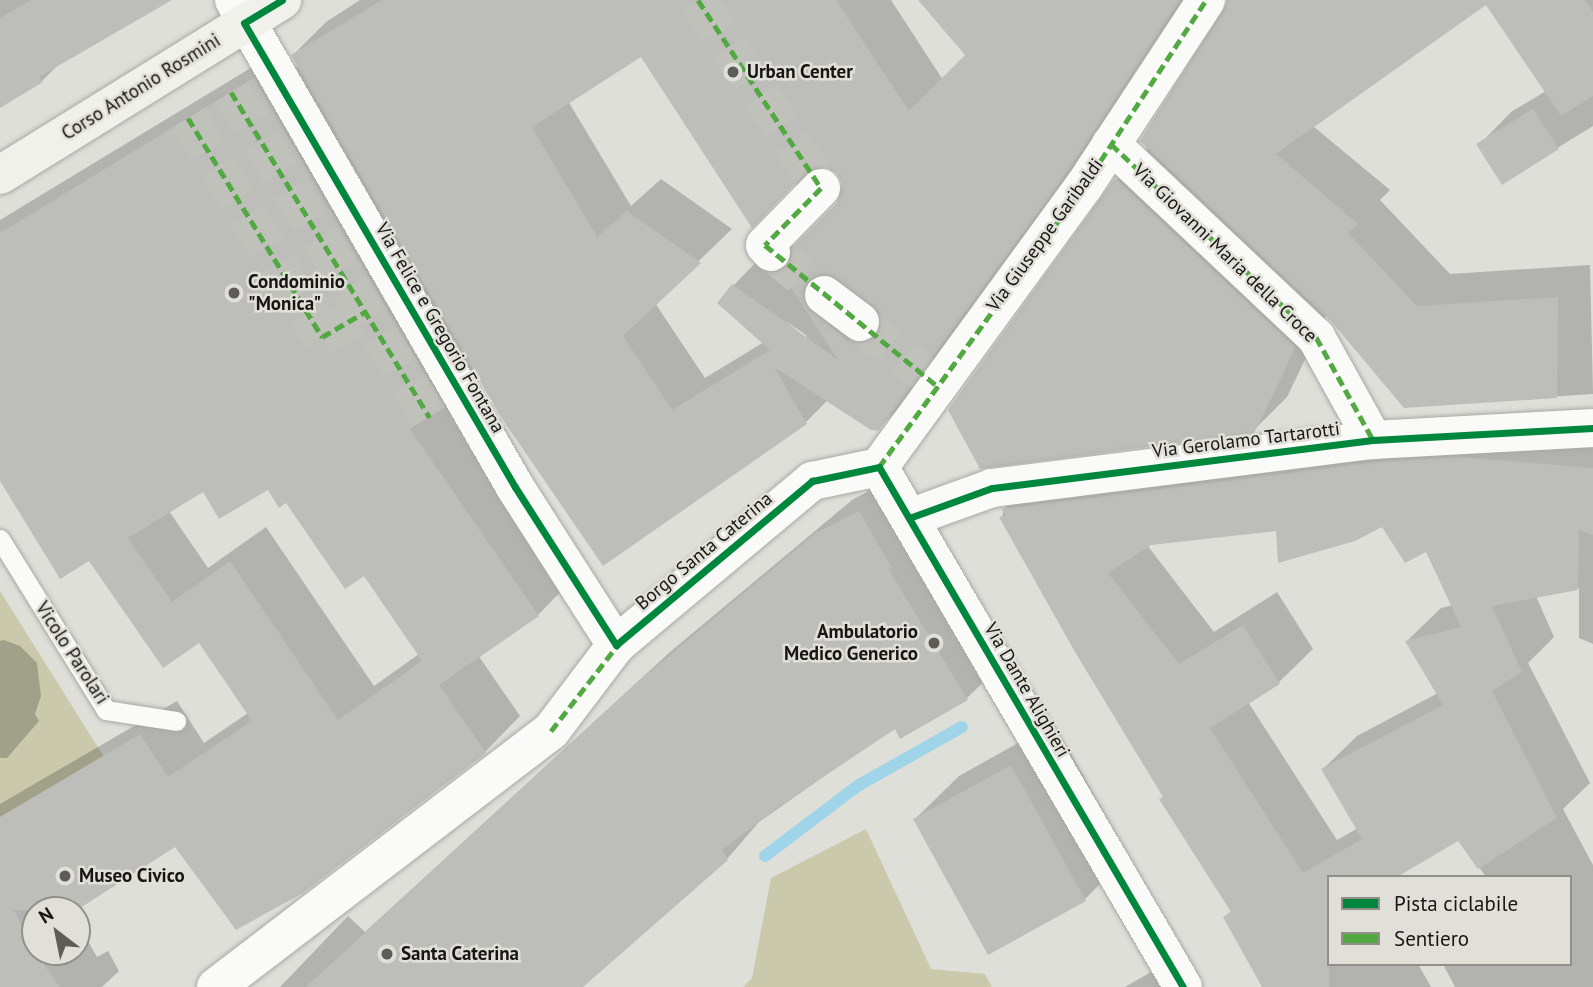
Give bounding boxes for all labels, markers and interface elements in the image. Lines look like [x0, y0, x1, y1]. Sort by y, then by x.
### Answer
street label: Corso Antonio Rosmini [57, 29, 225, 145]
place label: Urban Center [747, 61, 853, 83]
marker: Urban Center [725, 64, 741, 80]
street label: Via Giuseppe Garibaldi [982, 154, 1108, 316]
street label: Via Giovanni Maria della Croce [1128, 159, 1322, 347]
street label: Via Felice e Gregorio Fontana [370, 219, 510, 437]
place label: Condominio "Monica" [248, 271, 345, 315]
marker: Condominio "Monica" [226, 285, 242, 301]
street label: Via Gerolamo Tartarotti [1151, 417, 1341, 463]
street label: Borgo Santa Caterina [631, 487, 777, 615]
street label: Vicolo Parolari [30, 597, 114, 709]
street label: Via Dante Alighieri [979, 618, 1075, 762]
place label: Ambulatorio Medico Generico [784, 621, 918, 665]
marker: Ambulatorio Medico Generico [924, 633, 944, 653]
place label: Museo Civico [79, 865, 185, 887]
marker: Museo Civico [57, 868, 73, 884]
legend [1327, 875, 1572, 966]
text: Pista ciclabile [1394, 890, 1518, 917]
north arrow [21, 896, 91, 966]
text: N [34, 901, 58, 928]
text: Sentiero [1394, 925, 1469, 952]
place label: Santa Caterina [401, 943, 519, 965]
marker: Santa Caterina [379, 946, 395, 962]

